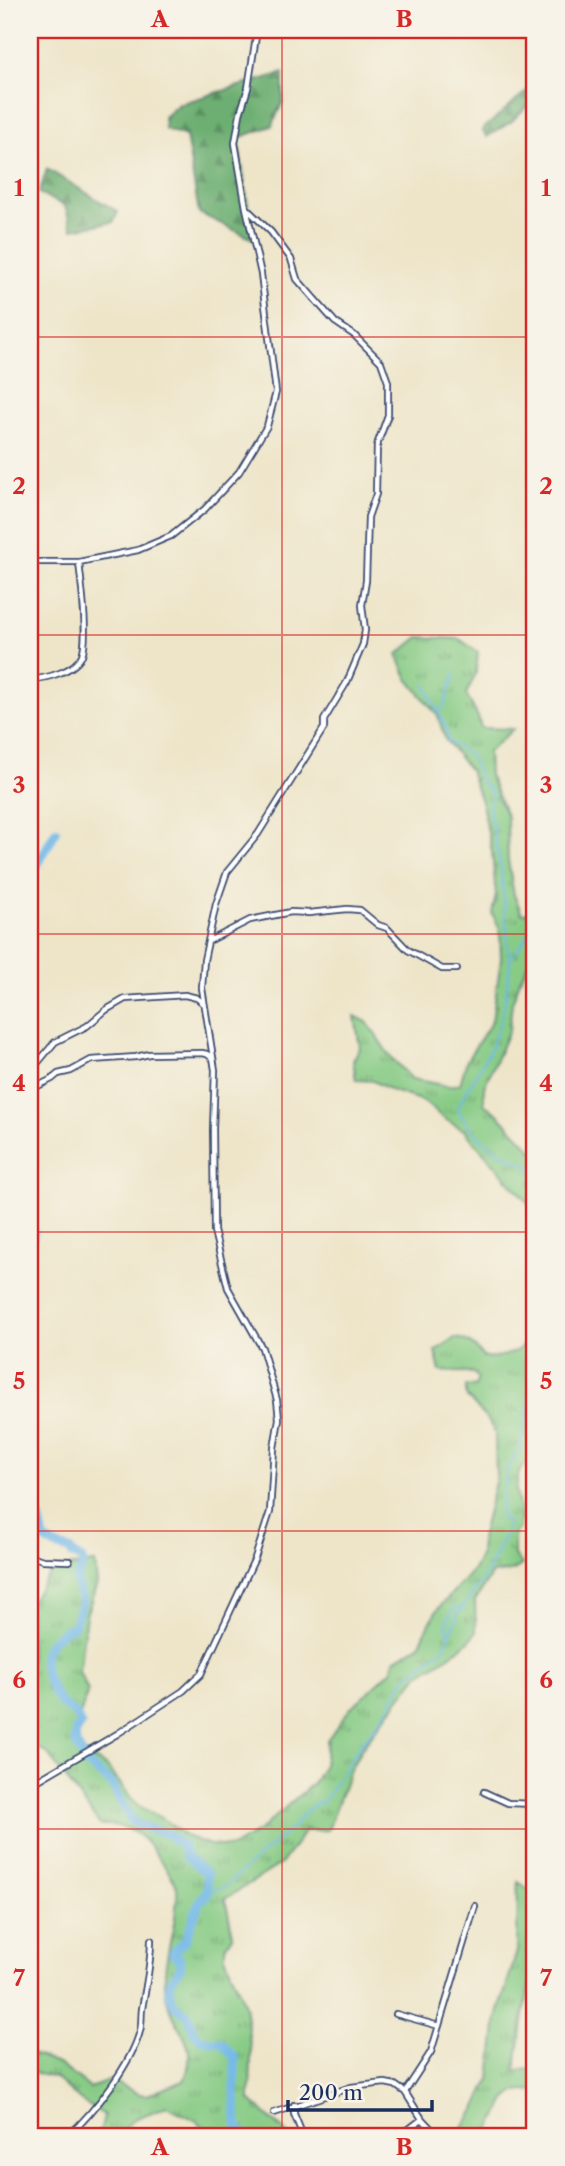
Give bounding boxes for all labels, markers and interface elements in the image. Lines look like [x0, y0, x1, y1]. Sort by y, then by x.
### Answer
text: A [150, 5, 170, 33]
text: B [395, 5, 413, 33]
text: 1 [14, 174, 25, 202]
text: 1 [541, 174, 552, 202]
text: 2 [12, 472, 26, 500]
text: 2 [539, 472, 553, 500]
text: 3 [13, 771, 26, 799]
text: 3 [540, 771, 553, 799]
text: 4 [12, 1069, 26, 1097]
text: 4 [539, 1069, 553, 1097]
text: 5 [13, 1367, 25, 1395]
text: 5 [540, 1367, 552, 1395]
text: 6 [12, 1666, 26, 1694]
text: 6 [539, 1666, 553, 1694]
text: 7 [13, 1964, 25, 1992]
text: 7 [540, 1964, 552, 1992]
scale bar [288, 2068, 432, 2112]
text: 200 m [299, 2080, 363, 2105]
text: A [150, 2133, 170, 2161]
text: B [395, 2133, 413, 2161]

